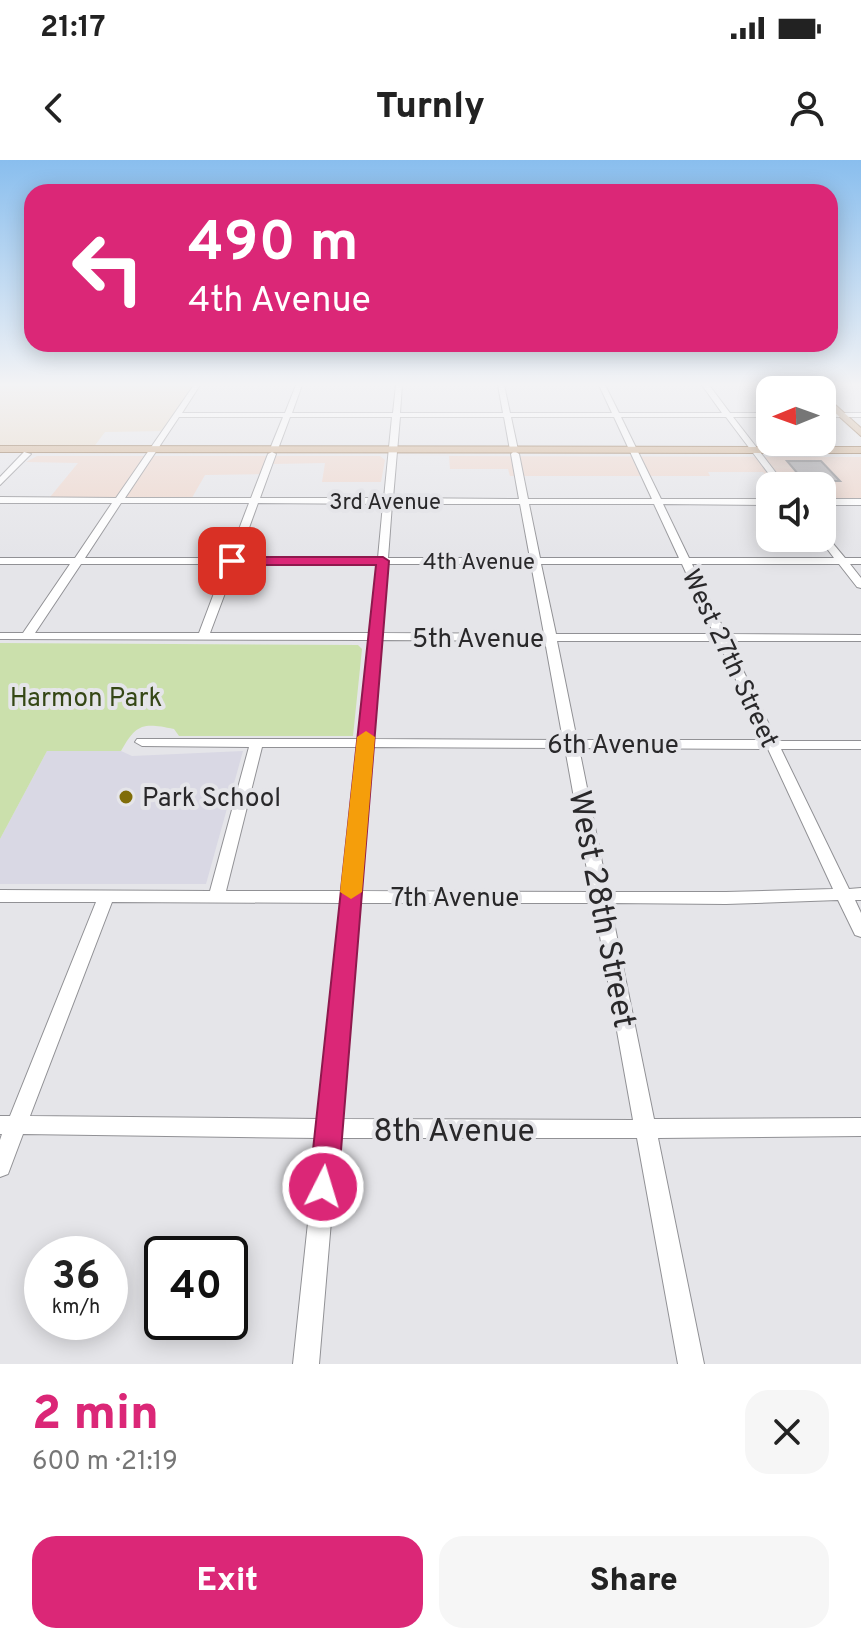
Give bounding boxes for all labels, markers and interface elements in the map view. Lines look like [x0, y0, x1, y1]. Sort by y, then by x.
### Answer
text: 21:17 [40, 10, 106, 47]
text: Turnly [376, 85, 485, 131]
icon: back [32, 86, 76, 130]
icon: person [785, 86, 829, 130]
text: 490 m [188, 210, 359, 280]
icon: left [56, 216, 160, 320]
text: 4th Avenue [188, 279, 371, 325]
north arrow [756, 376, 836, 456]
map controls [756, 376, 836, 552]
button: sound [756, 472, 836, 552]
street label: 3rd Avenue [329, 490, 441, 517]
pin [198, 527, 266, 595]
icon: arrive [210, 539, 254, 583]
street label: 4th Avenue [423, 550, 535, 577]
street label: West 27th Street [673, 565, 784, 753]
street label: 5th Avenue [412, 624, 544, 657]
park label: Harmon Park [10, 683, 162, 716]
street label: 6th Avenue [547, 730, 679, 763]
place label: Park School [142, 783, 281, 816]
street label: West 28th Street [557, 787, 643, 1032]
marker: Park School [117, 788, 135, 806]
street label: 7th Avenue [391, 883, 519, 916]
street label: 8th Avenue [373, 1113, 535, 1153]
position arrow [281, 1145, 365, 1229]
speed limit sign: 40 [144, 1236, 248, 1340]
text: 36 [52, 1253, 100, 1303]
text: km/h [52, 1295, 100, 1321]
text: 2 min [32, 1386, 159, 1446]
button: close [745, 1390, 829, 1474]
text: 600 m · 21:19 [32, 1446, 178, 1479]
button: Exit [32, 1536, 423, 1628]
button: Share [439, 1536, 829, 1628]

